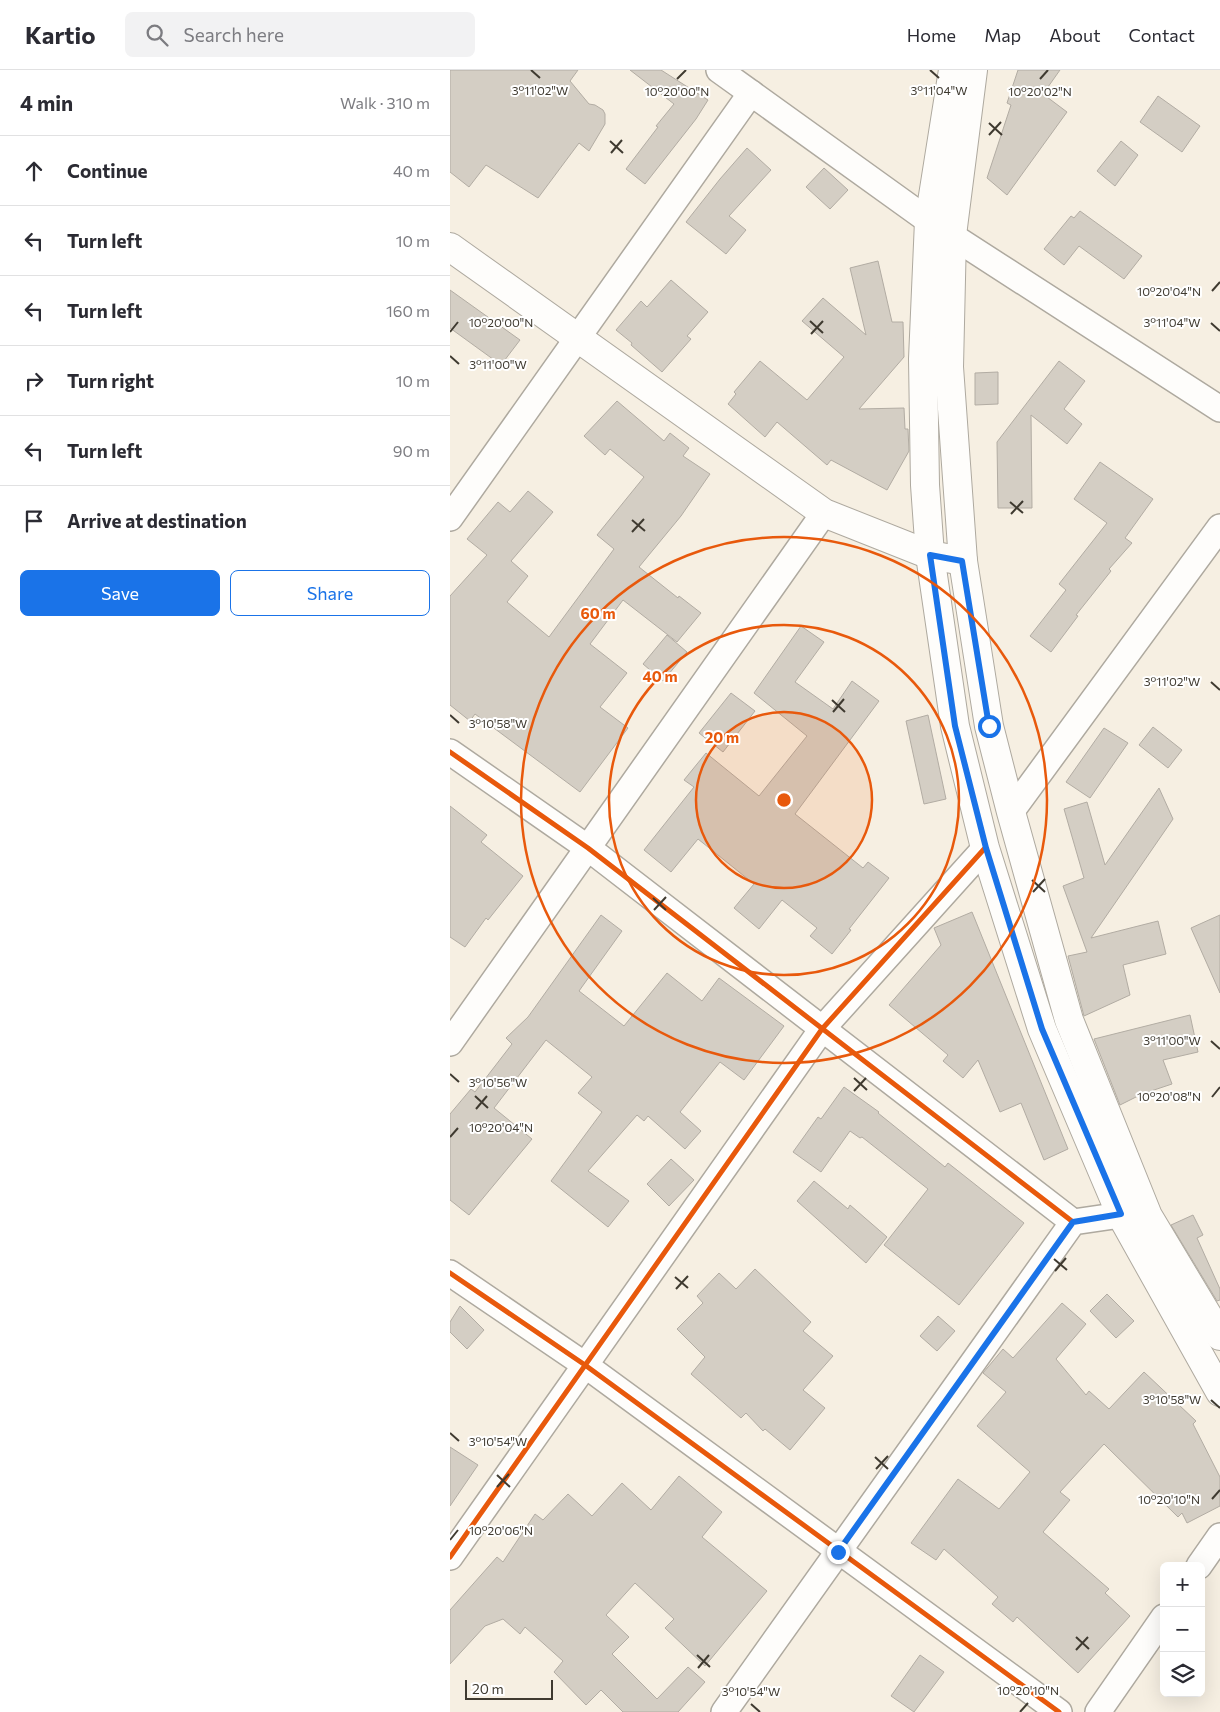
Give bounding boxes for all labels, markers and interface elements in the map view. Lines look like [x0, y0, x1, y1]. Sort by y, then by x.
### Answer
search box [125, 12, 475, 57]
text: Kartio [25, 20, 95, 49]
icon: search [143, 21, 171, 49]
text: Search here [183, 23, 284, 46]
text: Home [907, 24, 956, 46]
text: Map [984, 24, 1021, 46]
text: About [1049, 24, 1101, 46]
text: Contact [1129, 24, 1195, 46]
text: 3°11'02"W [512, 83, 568, 97]
text: 3°11'04"W [911, 83, 967, 97]
text: 10°20'00"N [645, 84, 709, 98]
text: 10°20'02"N [1008, 84, 1072, 98]
text: 4 min [20, 90, 73, 115]
text: Walk · 310 m [340, 93, 430, 112]
icon: ahead [20, 157, 48, 185]
text: Continue [67, 159, 147, 182]
text: 40 m [393, 161, 430, 180]
icon: left [20, 227, 48, 255]
text: Turn left [67, 229, 142, 252]
text: 10 m [396, 231, 430, 250]
text: 10°20'04"N [1137, 284, 1201, 298]
icon: left [20, 297, 48, 325]
text: Turn left [67, 299, 142, 322]
text: 160 m [386, 301, 430, 320]
text: 10°20'00"N [469, 315, 533, 329]
text: 3°11'04"W [1144, 315, 1200, 329]
text: 3°11'00"W [469, 357, 527, 371]
icon: right [20, 367, 48, 395]
text: Turn right [67, 369, 154, 392]
text: 10 m [396, 371, 430, 390]
icon: left [20, 437, 48, 465]
text: Turn left [67, 439, 142, 462]
text: 90 m [393, 441, 430, 460]
icon: arrive [20, 507, 48, 535]
text: Arrive at destination [67, 509, 247, 532]
button: Save [20, 570, 220, 616]
button: Share [230, 570, 430, 616]
text: 60 m [580, 604, 616, 622]
text: 40 m [642, 667, 678, 685]
text: 3°11'02"W [1144, 674, 1200, 688]
route start [978, 715, 1001, 738]
text: 3°10'58"W [469, 716, 527, 730]
text: 20 m [705, 728, 739, 746]
centre of rings [775, 791, 793, 809]
text: 3°11'00"W [1143, 1033, 1201, 1047]
text: 3°10'56"W [469, 1075, 527, 1089]
text: 10°20'08"N [1137, 1089, 1201, 1103]
text: 10°20'04"N [469, 1120, 533, 1134]
text: 3°10'58"W [1143, 1392, 1201, 1406]
text: 3°10'54"W [469, 1434, 527, 1448]
text: 10°20'10"N [1138, 1492, 1200, 1506]
text: 10°20'06"N [469, 1523, 533, 1537]
route end [827, 1541, 850, 1564]
map controls [1160, 1562, 1205, 1697]
button: + [1160, 1562, 1205, 1607]
button: − [1160, 1607, 1205, 1652]
button: layers [1160, 1652, 1205, 1697]
scale bar [465, 1677, 552, 1700]
text: 20 m [472, 1680, 504, 1697]
text: 10°20'10"N [997, 1683, 1059, 1697]
text: 3°10'54"W [722, 1684, 780, 1698]

